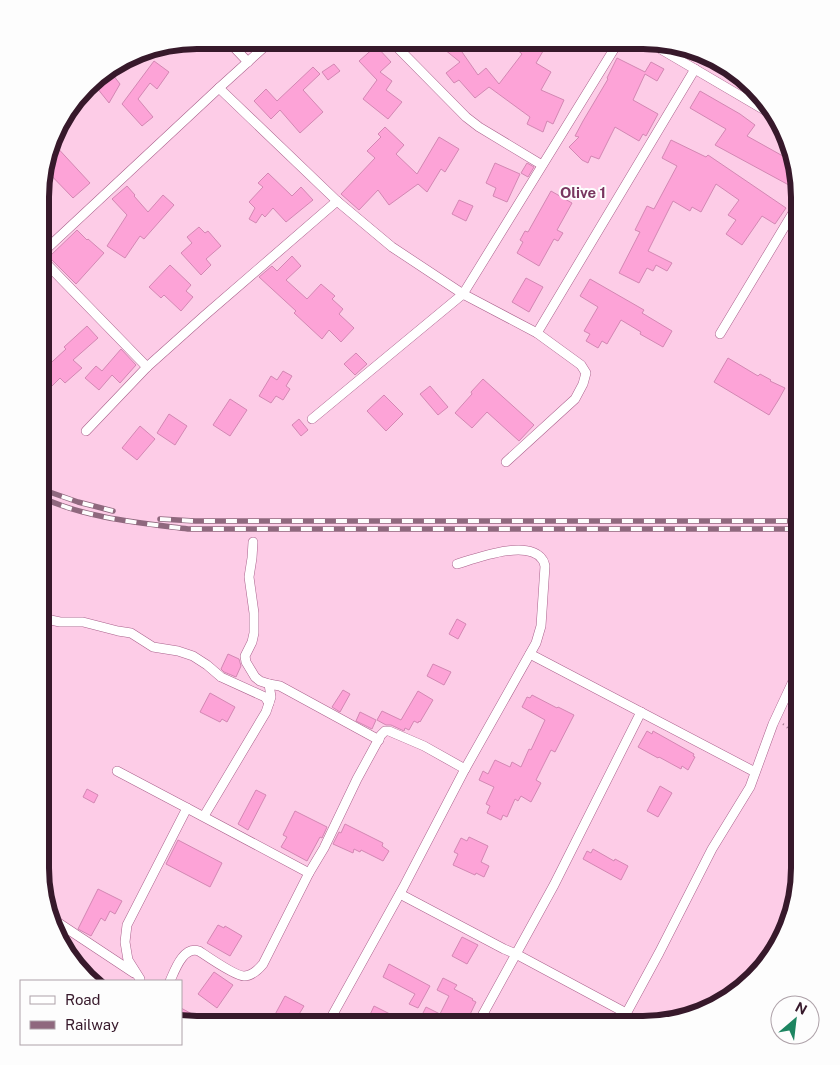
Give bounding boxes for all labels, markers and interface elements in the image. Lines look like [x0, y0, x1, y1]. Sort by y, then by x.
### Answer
district label: Olive 1 [560, 184, 606, 201]
legend [20, 980, 182, 1045]
text: Road [65, 991, 101, 1008]
north arrow [770, 995, 820, 1045]
text: N [793, 999, 810, 1018]
text: Railway [65, 1016, 119, 1033]

